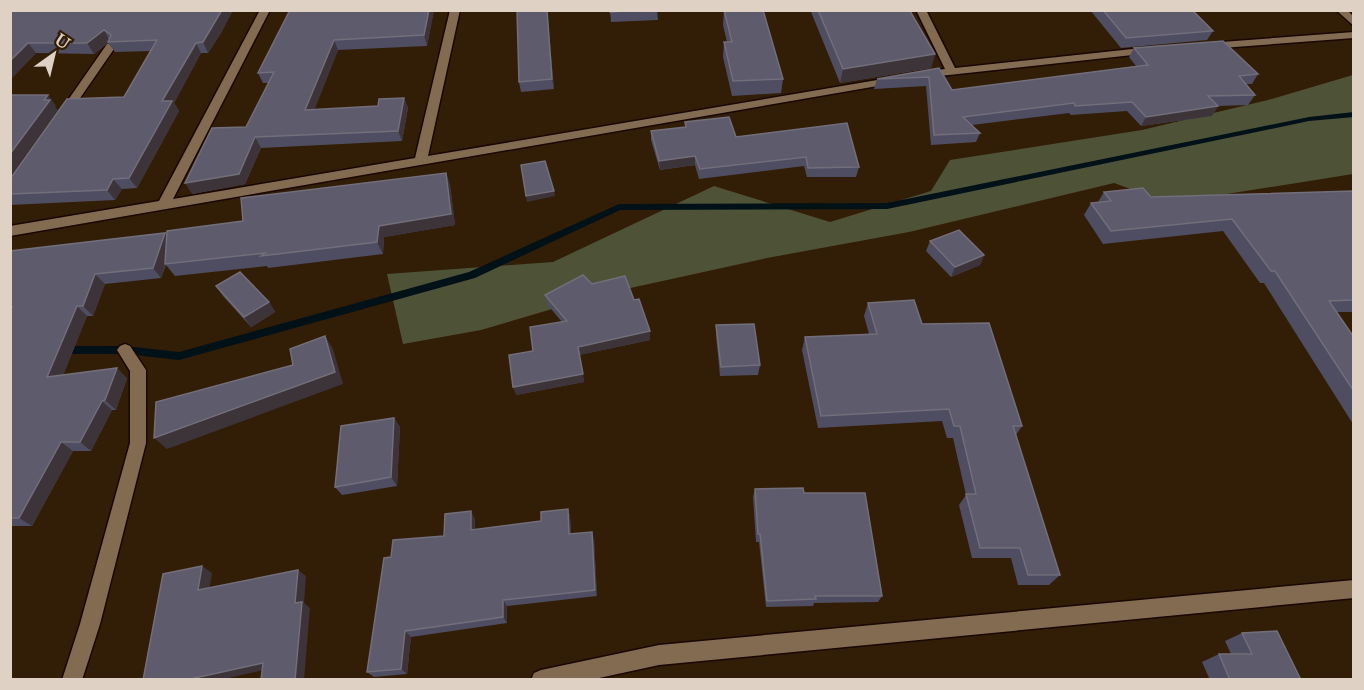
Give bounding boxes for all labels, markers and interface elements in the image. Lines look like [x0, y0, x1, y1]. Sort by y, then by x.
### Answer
north arrow [24, 24, 84, 84]
text: U [51, 29, 74, 54]

